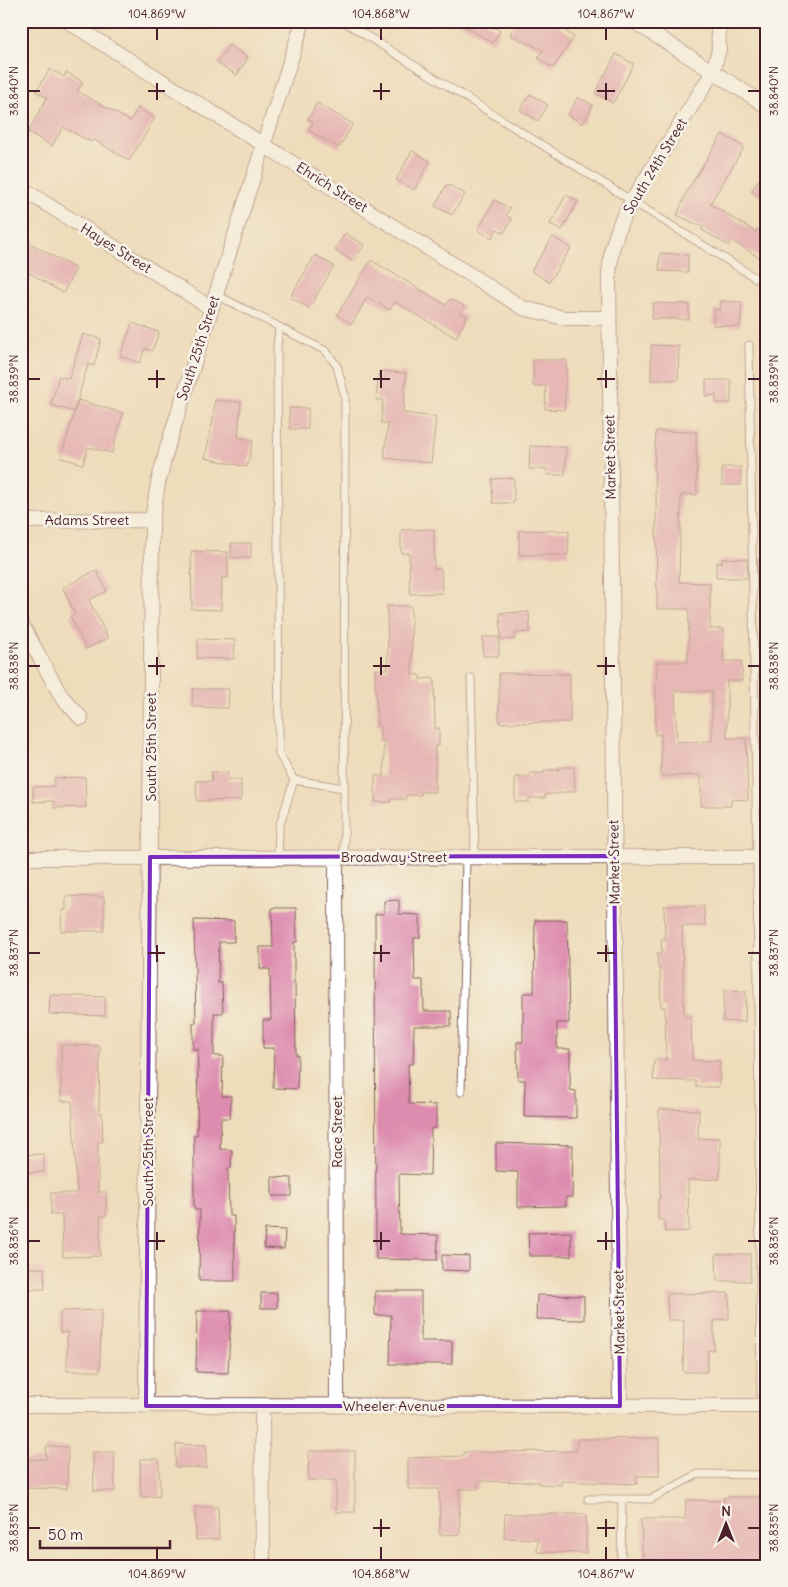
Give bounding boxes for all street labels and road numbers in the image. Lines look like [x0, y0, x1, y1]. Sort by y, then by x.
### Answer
street label: South 24th Street [619, 114, 691, 217]
street label: Ehrich Street [293, 158, 371, 216]
street label: Hayes Street [77, 219, 155, 277]
street label: South 25th Street [173, 293, 224, 403]
street label: Market Street [600, 414, 620, 500]
street label: Adams Street [45, 511, 130, 529]
street label: South 25th Street [142, 692, 160, 802]
street label: Market Street [604, 819, 624, 905]
street label: Broadway Street [341, 848, 447, 866]
street label: Race Street [328, 1096, 346, 1168]
street label: South 25th Street [139, 1097, 157, 1207]
street label: Market Street [609, 1269, 629, 1355]
street label: Wheeler Avenue [343, 1397, 445, 1415]

